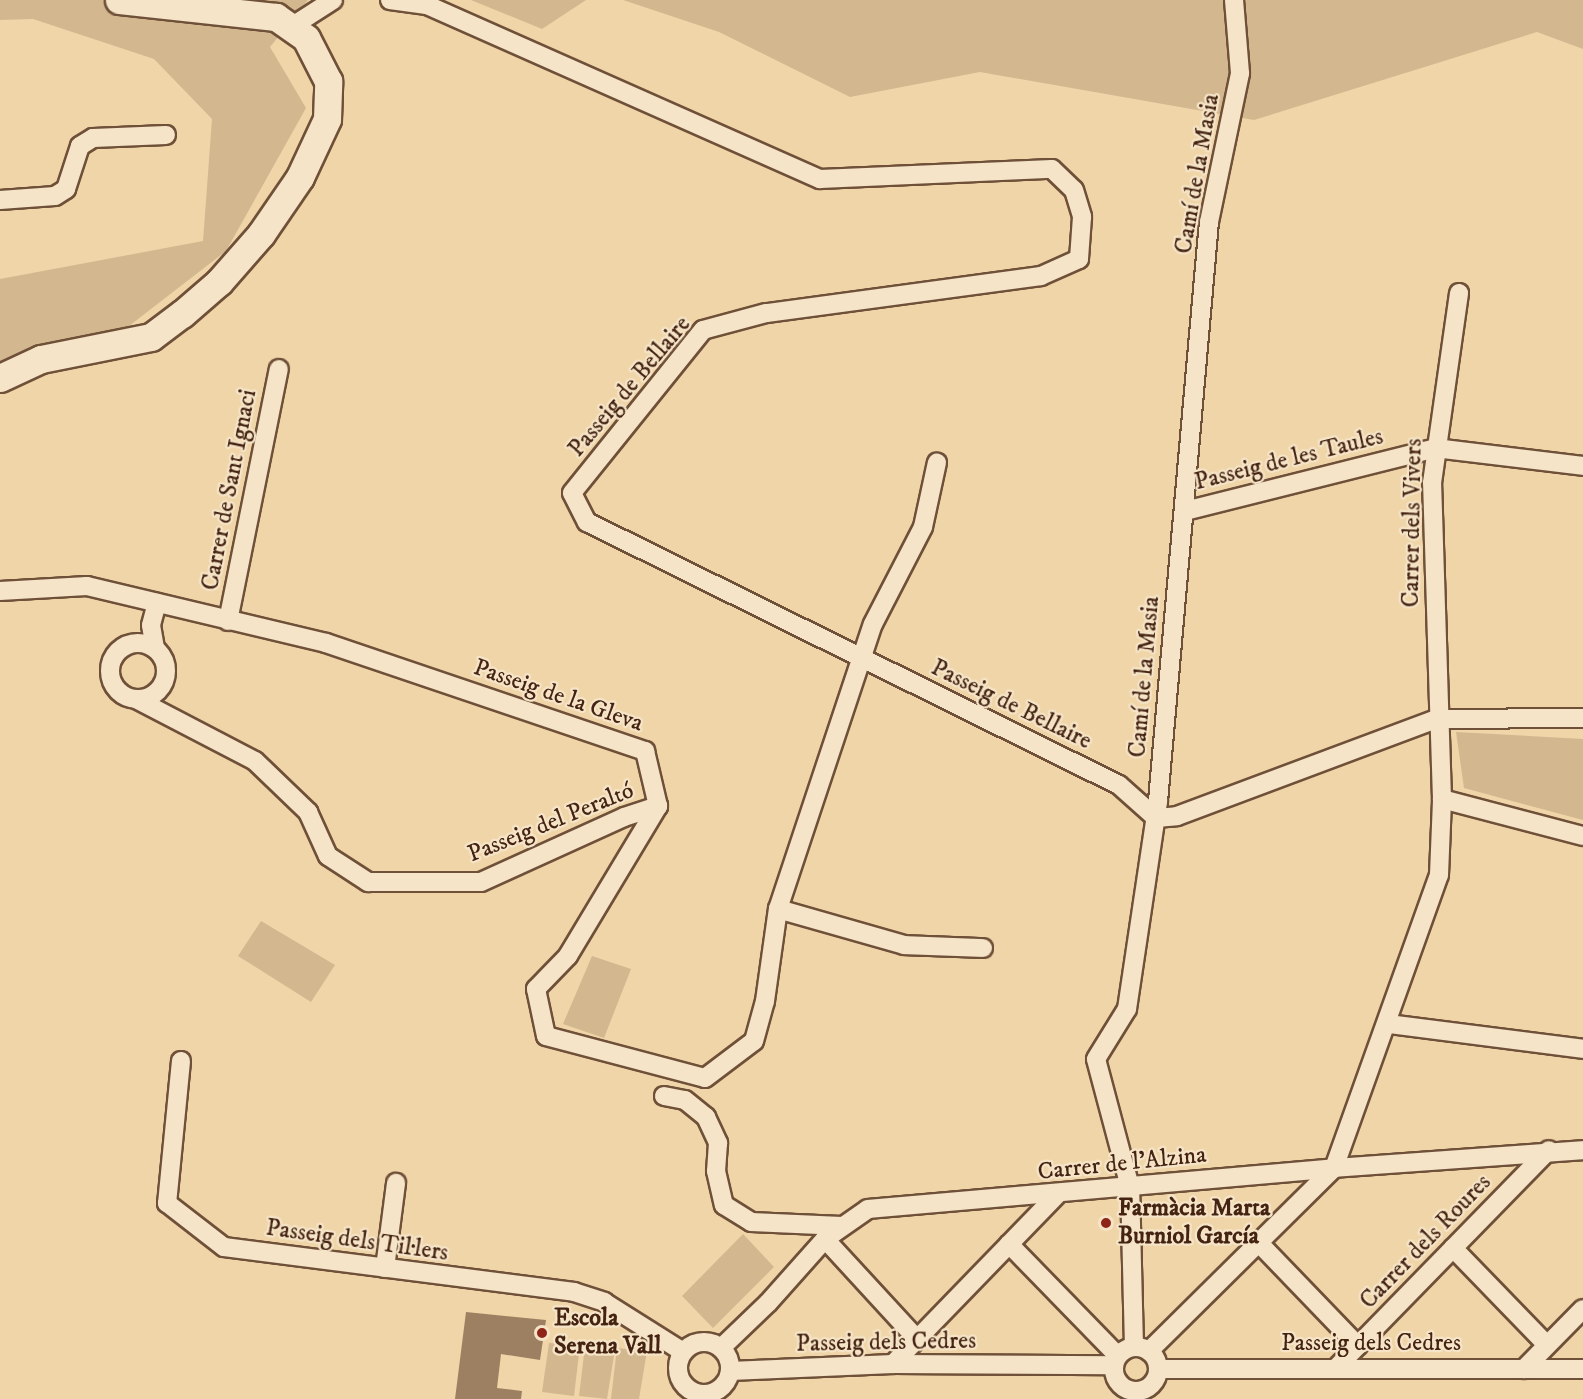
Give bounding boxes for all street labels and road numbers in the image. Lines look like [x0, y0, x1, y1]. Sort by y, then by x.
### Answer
street label: Camí de la Masia [1170, 92, 1226, 256]
street label: Passeig de Bellaire [563, 311, 697, 463]
street label: Carrer de Sant Ignaci [196, 387, 264, 593]
street label: Passeig de les Taules [1192, 423, 1386, 497]
street label: Carrer dels Vivers [1397, 438, 1429, 608]
street label: Camí de la Masia [1124, 595, 1166, 759]
street label: Passeig de la Gleva [469, 654, 647, 738]
street label: Passeig de Bellaire [926, 654, 1096, 756]
street label: Passeig del Peraltó [464, 777, 638, 869]
street label: Carrer de l'Alzina [1036, 1141, 1208, 1187]
street label: Carrer dels Roures [1354, 1169, 1498, 1315]
street label: Passeig dels Til·lers [264, 1214, 450, 1268]
street label: Passeig dels Cedres [796, 1327, 976, 1359]
street label: Passeig dels Cedres [1281, 1330, 1461, 1358]

